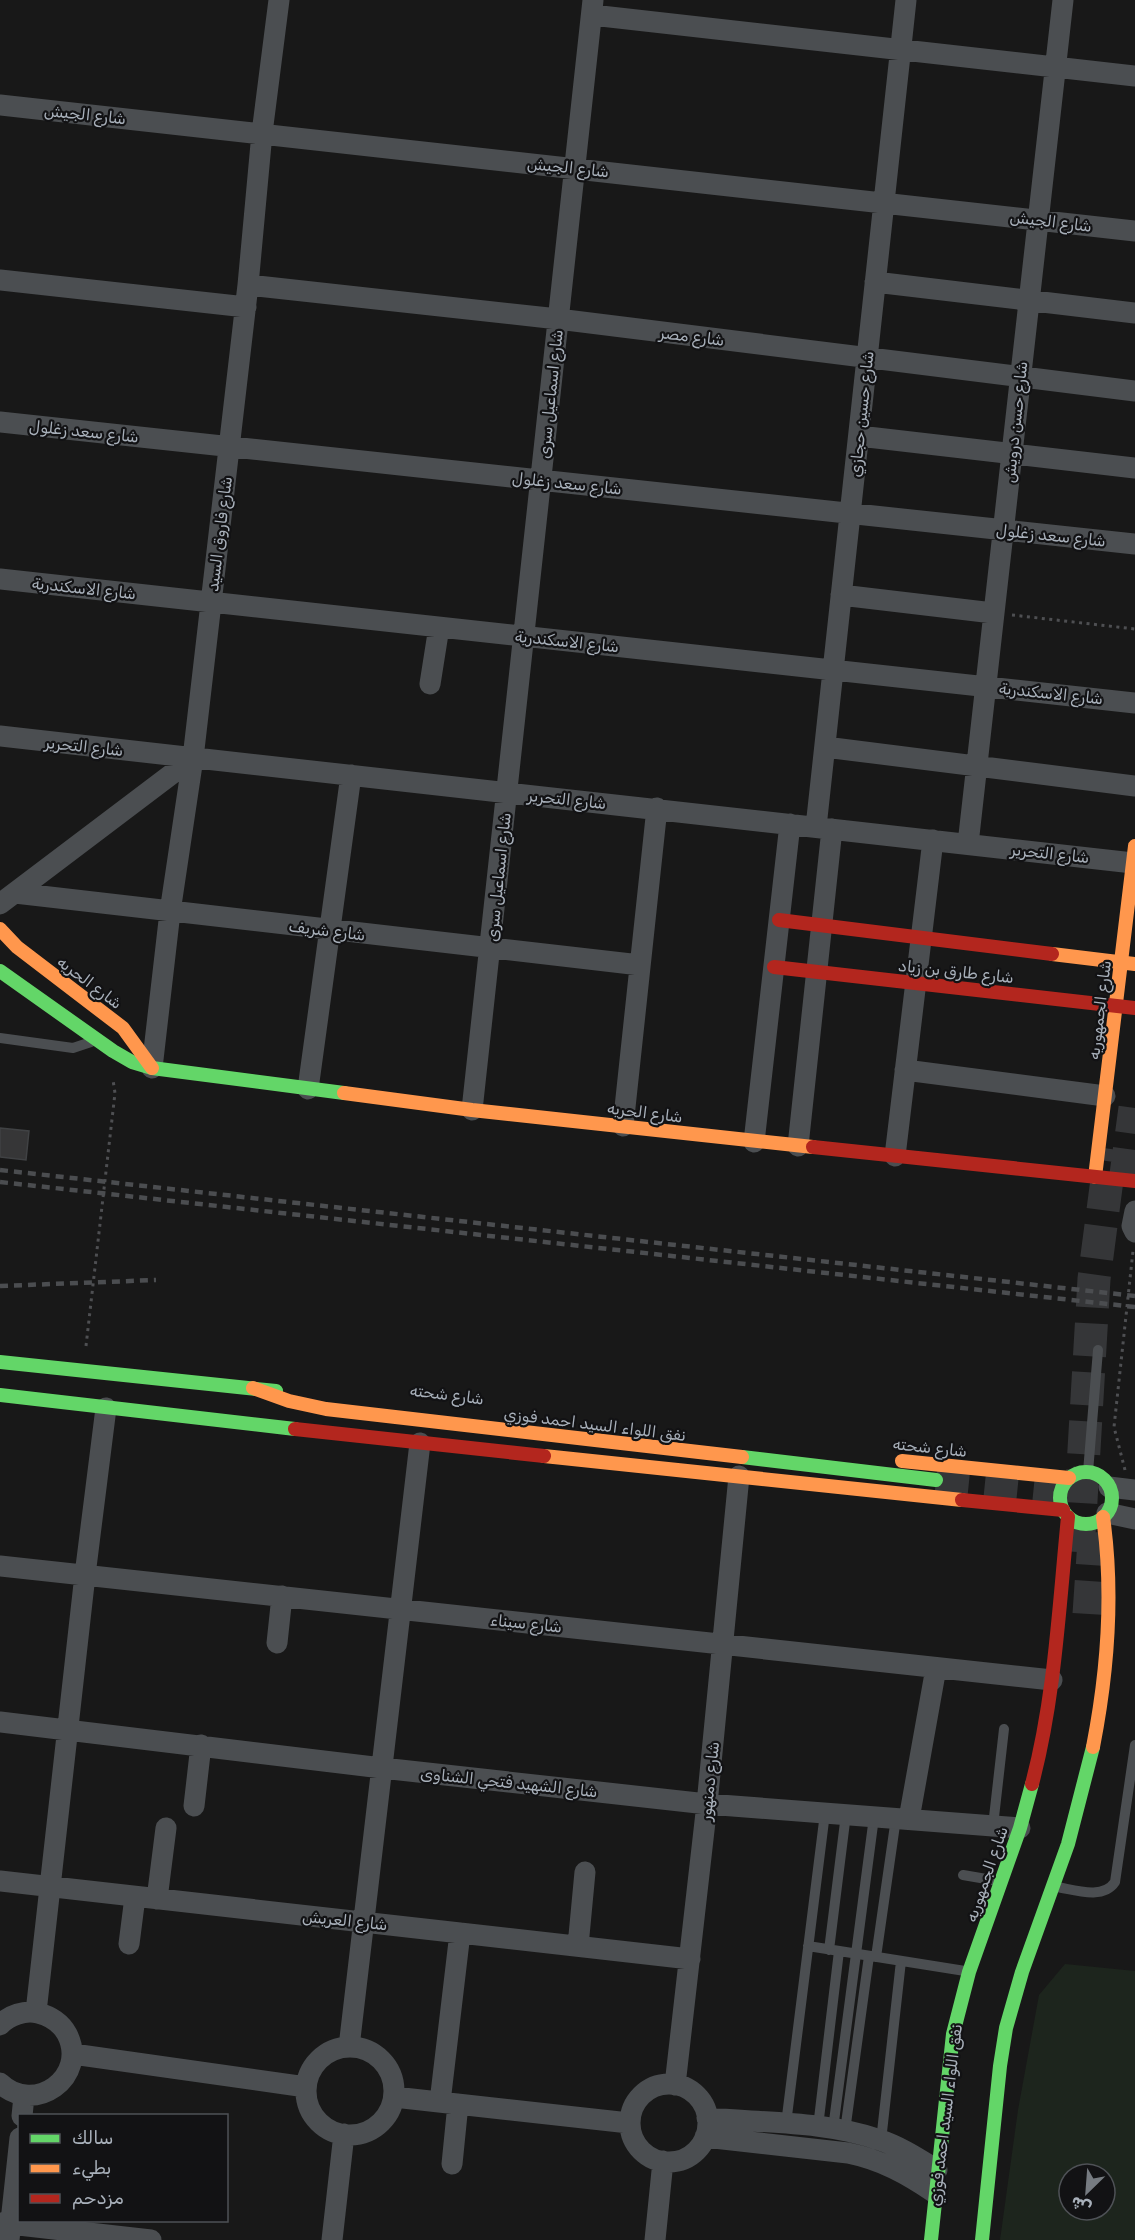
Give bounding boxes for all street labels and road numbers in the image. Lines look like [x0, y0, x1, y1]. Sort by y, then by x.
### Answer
street label: شارع الجيش [43, 101, 127, 130]
street label: شارع الجيش [526, 154, 610, 183]
street label: شارع الجيش [1009, 207, 1093, 238]
street label: شارع مصر [657, 323, 726, 352]
street label: شارع اسماعيل سرى [534, 328, 569, 460]
street label: شارع حسين حجازي [845, 350, 880, 478]
street label: شارع حسن درويش [1000, 360, 1033, 484]
street label: شارع سعد زغلول [28, 416, 140, 449]
street label: شارع سعد زغلول [511, 468, 623, 501]
street label: شارع فاروق السيد [203, 475, 238, 593]
street label: شارع سعد زغلول [995, 520, 1107, 553]
street label: شارع الاسكندرية [31, 574, 137, 605]
street label: شارع الاسكندرية [514, 627, 620, 658]
street label: شارع الاسكندرية [998, 679, 1104, 710]
street label: شارع التحرير [42, 733, 124, 762]
street label: شارع التحرير [525, 786, 607, 815]
street label: شارع اسماعيل سرى [482, 811, 517, 943]
street label: شارع التحرير [1008, 840, 1090, 869]
street label: شارع شريف [287, 916, 366, 947]
street label: شارع الحريه [52, 952, 126, 1014]
street label: شارع طارق بن زياد [897, 956, 1015, 989]
street label: شارع الجمهوريه [1084, 959, 1117, 1061]
street label: شارع الحريه [606, 1098, 684, 1129]
street label: شارع شحته [409, 1381, 485, 1410]
street label: نفق اللواء السيد احمد فوزي [502, 1404, 687, 1447]
street label: شارع شحته [892, 1434, 968, 1463]
street label: شارع سيناء [489, 1610, 563, 1639]
street label: شارع دمنهور [696, 1740, 725, 1823]
street label: شارع الشهيد فتحي الشناوى [419, 1764, 599, 1804]
street label: شارع الجمهوريه [961, 1824, 1014, 1925]
street label: شارع العريش [301, 1907, 389, 1936]
street label: نفق اللواء السيد احمد فوزي [925, 2023, 968, 2208]

